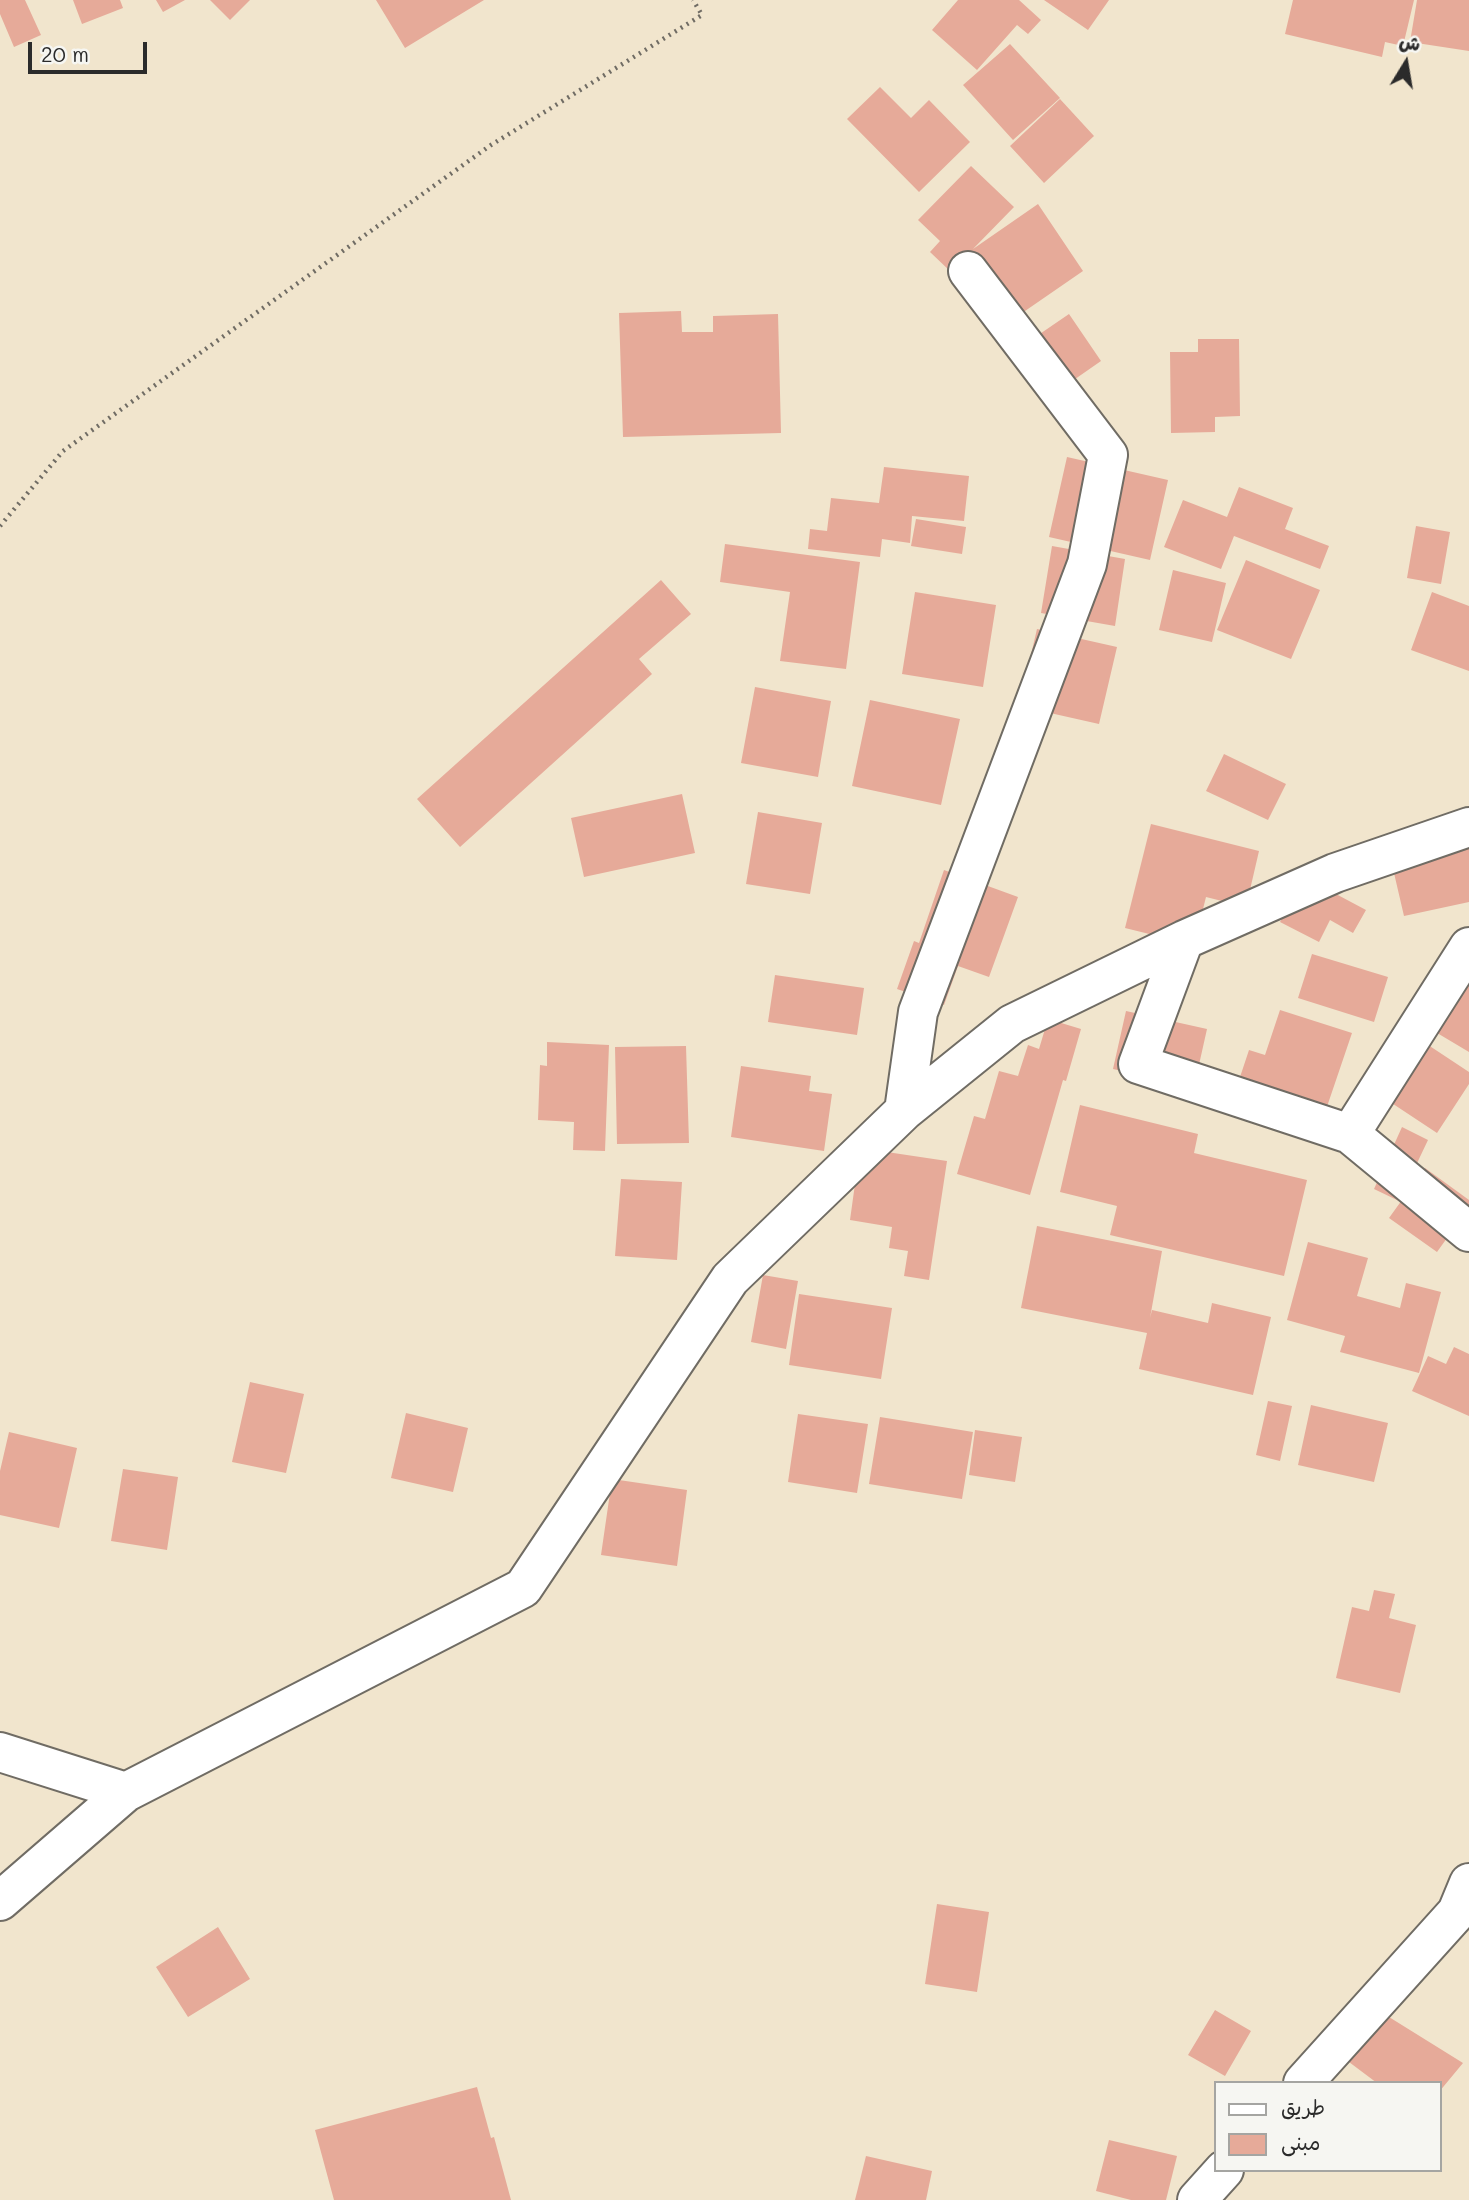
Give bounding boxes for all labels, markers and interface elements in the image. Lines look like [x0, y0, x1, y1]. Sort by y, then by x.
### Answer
scale bar [32, 28, 150, 72]
north arrow [1371, 28, 1441, 98]
text: ش [1397, 28, 1423, 56]
text: 20 m [41, 40, 89, 67]
legend [1214, 2081, 1441, 2172]
text: طريق [1281, 2093, 1325, 2120]
text: مبنى [1281, 2128, 1320, 2155]

